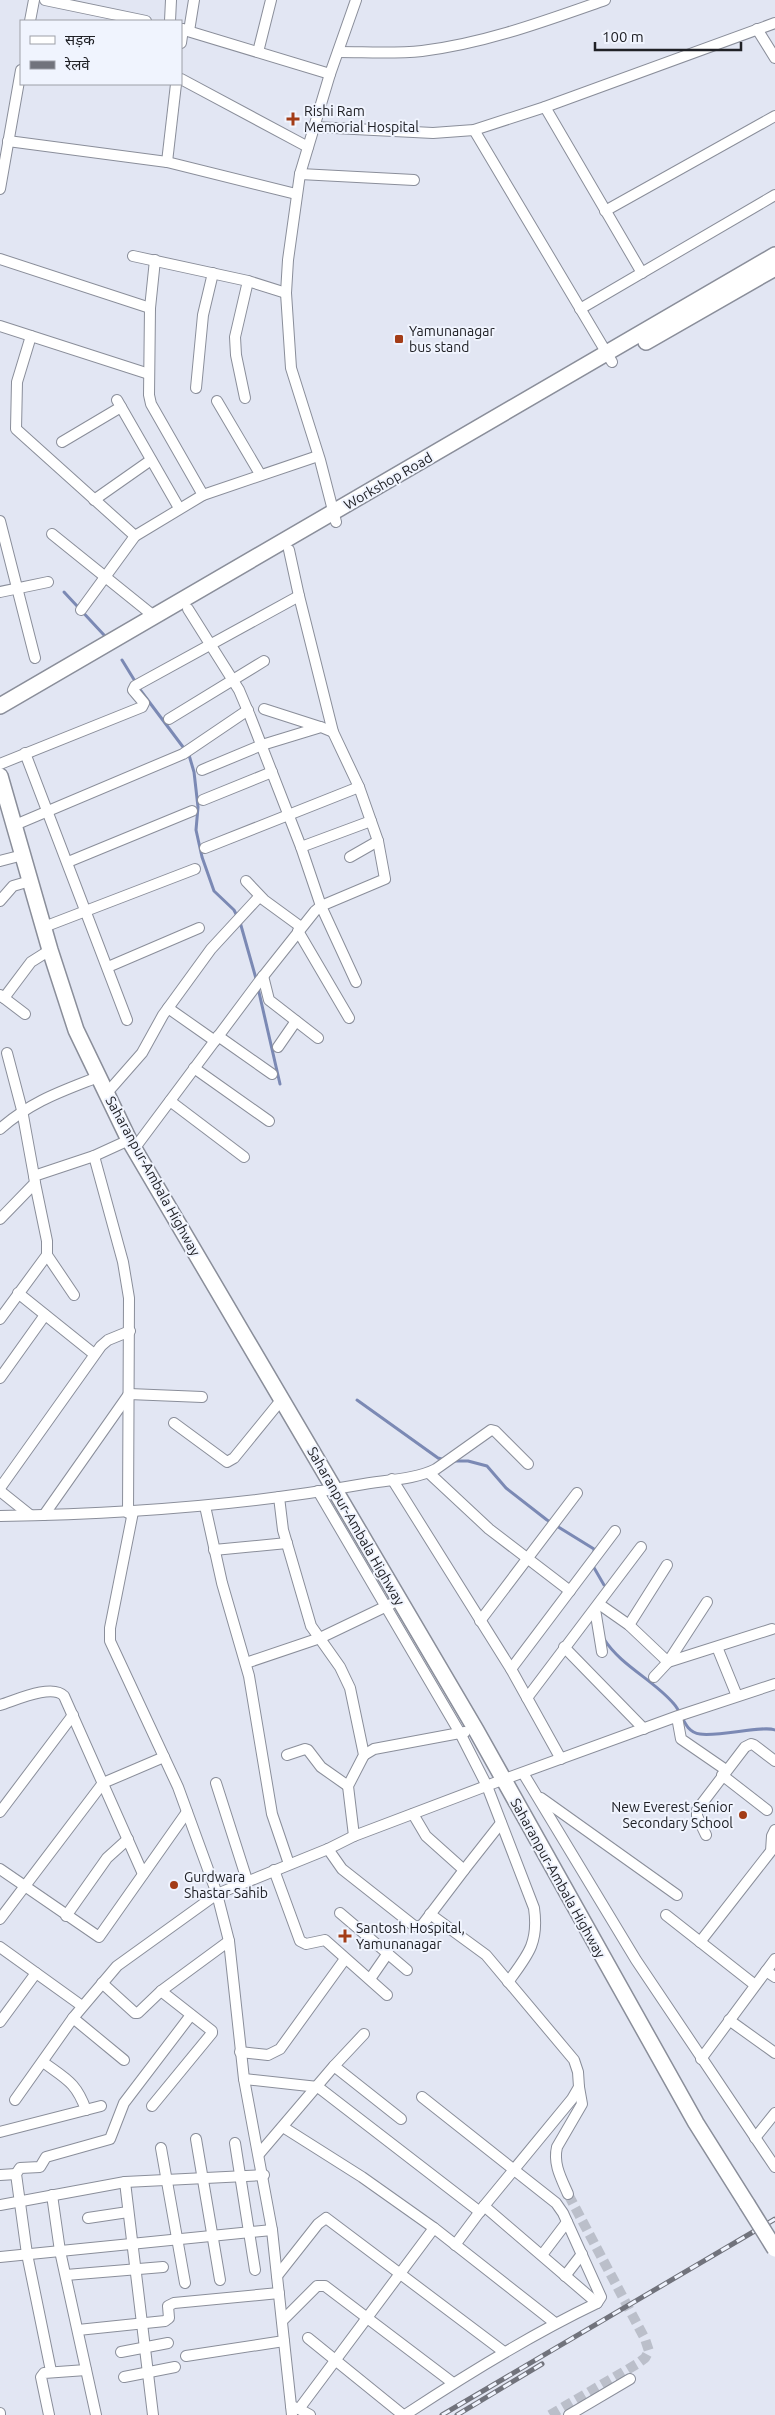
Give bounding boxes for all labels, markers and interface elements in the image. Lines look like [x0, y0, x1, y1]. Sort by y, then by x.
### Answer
legend [20, 20, 182, 85]
scale bar [595, 20, 741, 52]
text: 100 m [602, 28, 644, 45]
text: सड़क [65, 31, 95, 48]
text: रेलवे [64, 56, 90, 73]
place label: Rishi Ram Memorial Hospital [304, 103, 419, 135]
marker: Rishi Ram Memorial Hospital [286, 112, 300, 126]
place label: Yamunanagar bus stand [409, 323, 496, 355]
marker: Yamunanagar bus stand [393, 333, 405, 345]
street label: Workshop Road [341, 449, 435, 513]
street label: Saharanpur-Ambala Highway [102, 1093, 204, 1259]
street label: Saharanpur-Ambala Highway [304, 1444, 408, 1608]
street label: Saharanpur-Ambala Highway [507, 1795, 609, 1961]
place label: New Everest Senior Secondary School [611, 1799, 734, 1831]
marker: New Everest Senior Secondary School [737, 1809, 749, 1821]
place label: Gurdwara Shastar Sahib [184, 1869, 268, 1901]
marker: Gurdwara Shastar Sahib [168, 1879, 180, 1891]
place label: Santosh Hospital, Yamunanagar [356, 1920, 465, 1952]
marker: Santosh Hospital, Yamunanagar [338, 1929, 352, 1943]

